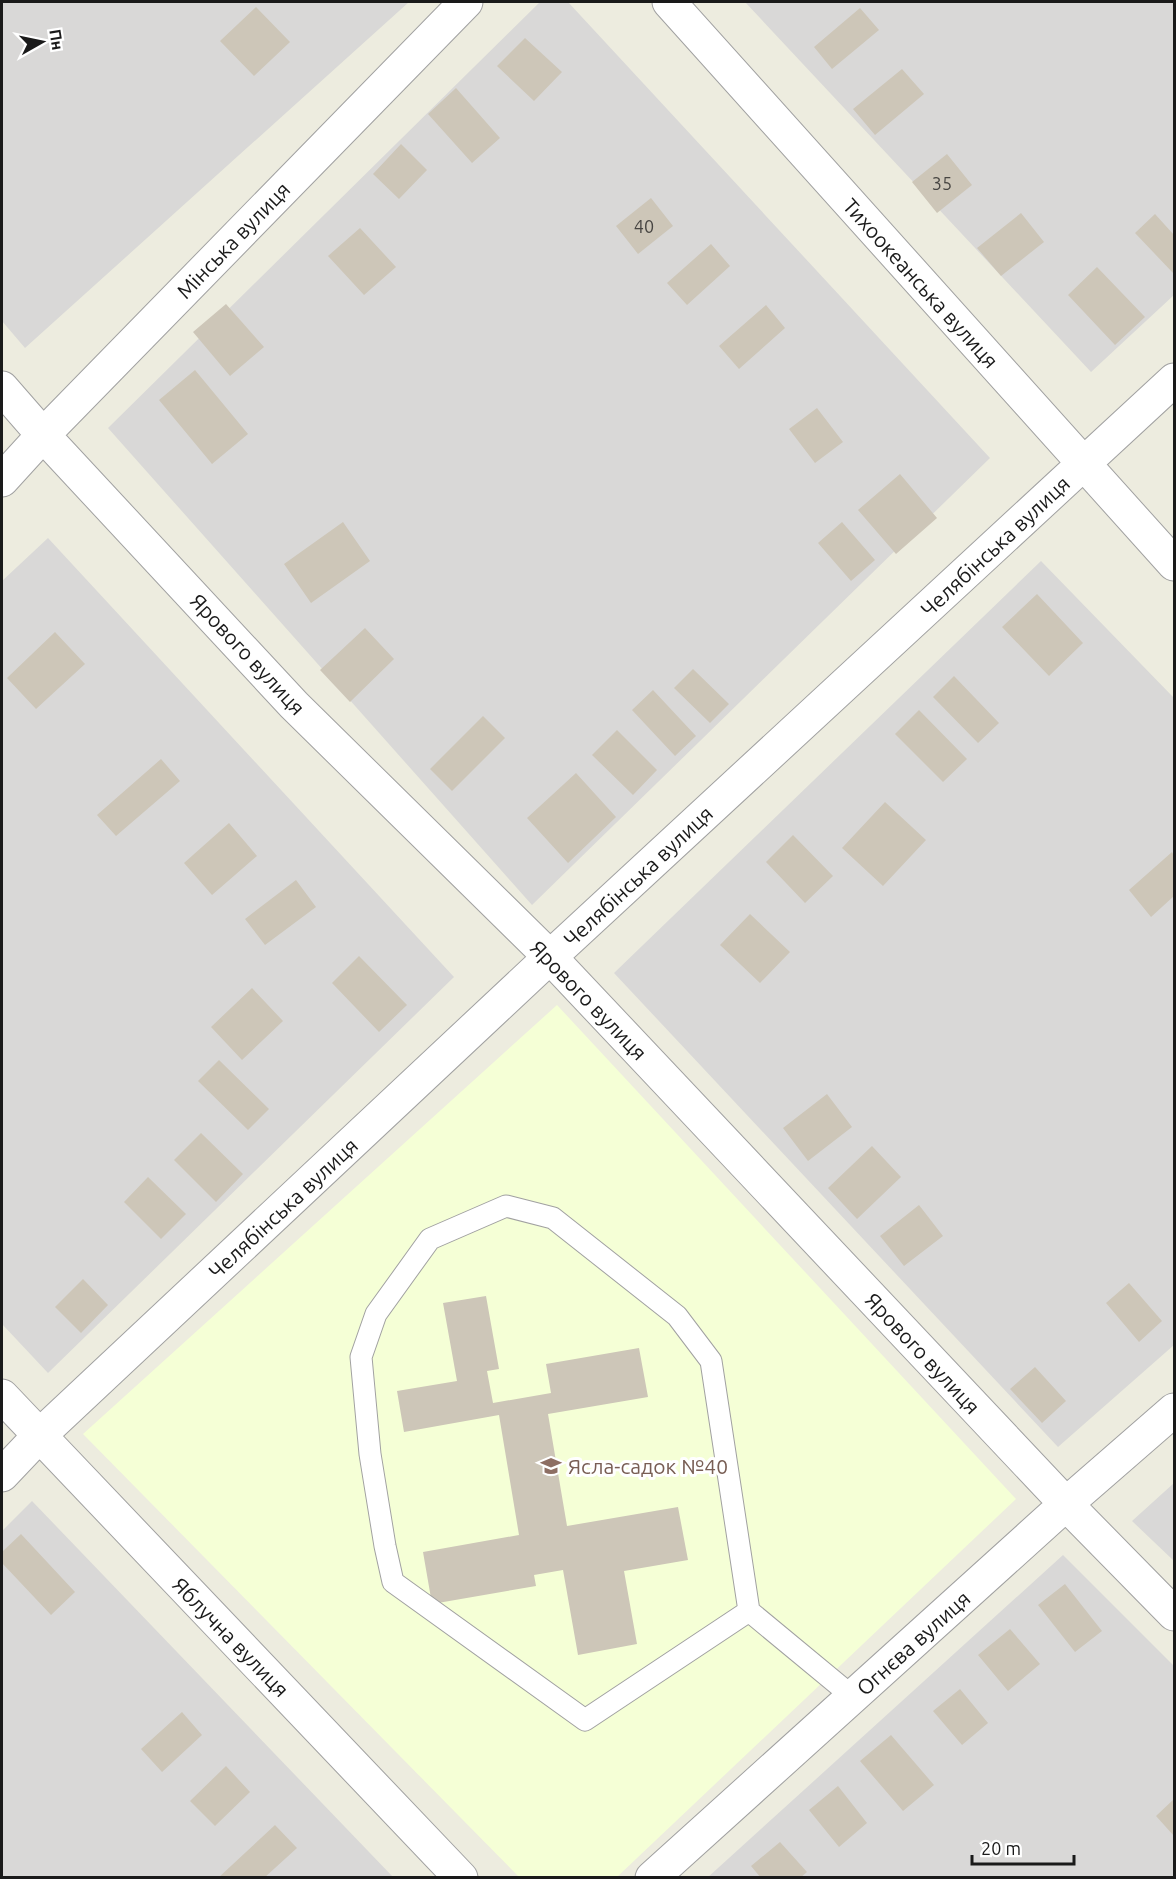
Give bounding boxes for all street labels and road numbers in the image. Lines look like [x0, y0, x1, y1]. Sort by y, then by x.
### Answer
street label: Мінська вулиця [171, 177, 295, 303]
street label: Тихоокеанська вулиця [839, 193, 1003, 373]
street label: Челябінська вулиця [916, 471, 1074, 621]
street label: Ярового вулиця [186, 589, 310, 719]
street label: Челябінська вулиця [559, 801, 717, 951]
street label: Ярового вулиця [526, 935, 652, 1065]
street label: Челябінська вулиця [204, 1133, 362, 1283]
street label: Ярового вулиця [861, 1288, 985, 1418]
street label: Яблучна вулиця [168, 1572, 294, 1702]
street label: Огнєва вулиця [851, 1586, 975, 1700]

